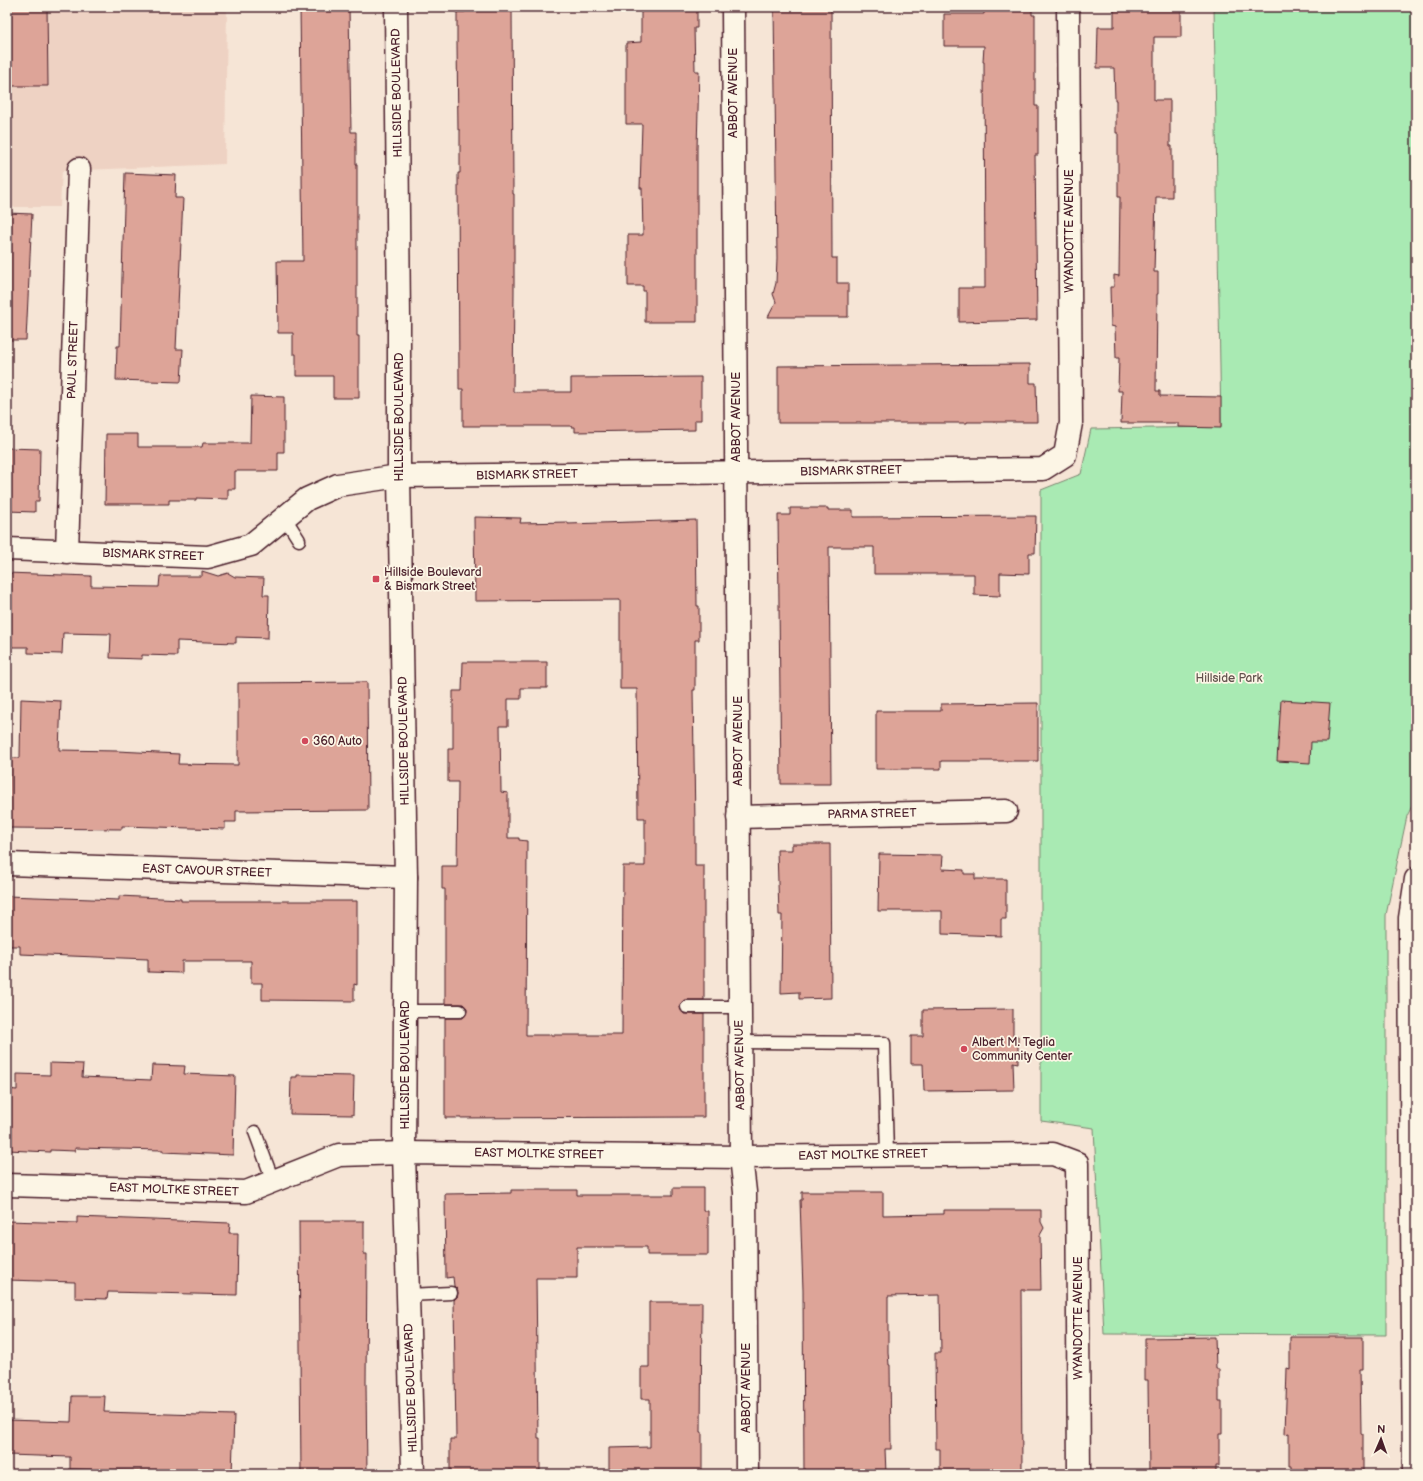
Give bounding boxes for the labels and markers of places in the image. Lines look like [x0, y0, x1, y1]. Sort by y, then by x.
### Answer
place label: Hillside Boulevard & Bismark Street [384, 565, 482, 594]
marker: Hillside Boulevard & Bismark Street [371, 574, 381, 584]
place label: 360 Auto [313, 734, 362, 749]
marker: 360 Auto [300, 736, 310, 746]
place label: Albert M. Teglia Community Center [972, 1035, 1073, 1064]
marker: Albert M. Teglia Community Center [959, 1044, 969, 1054]

